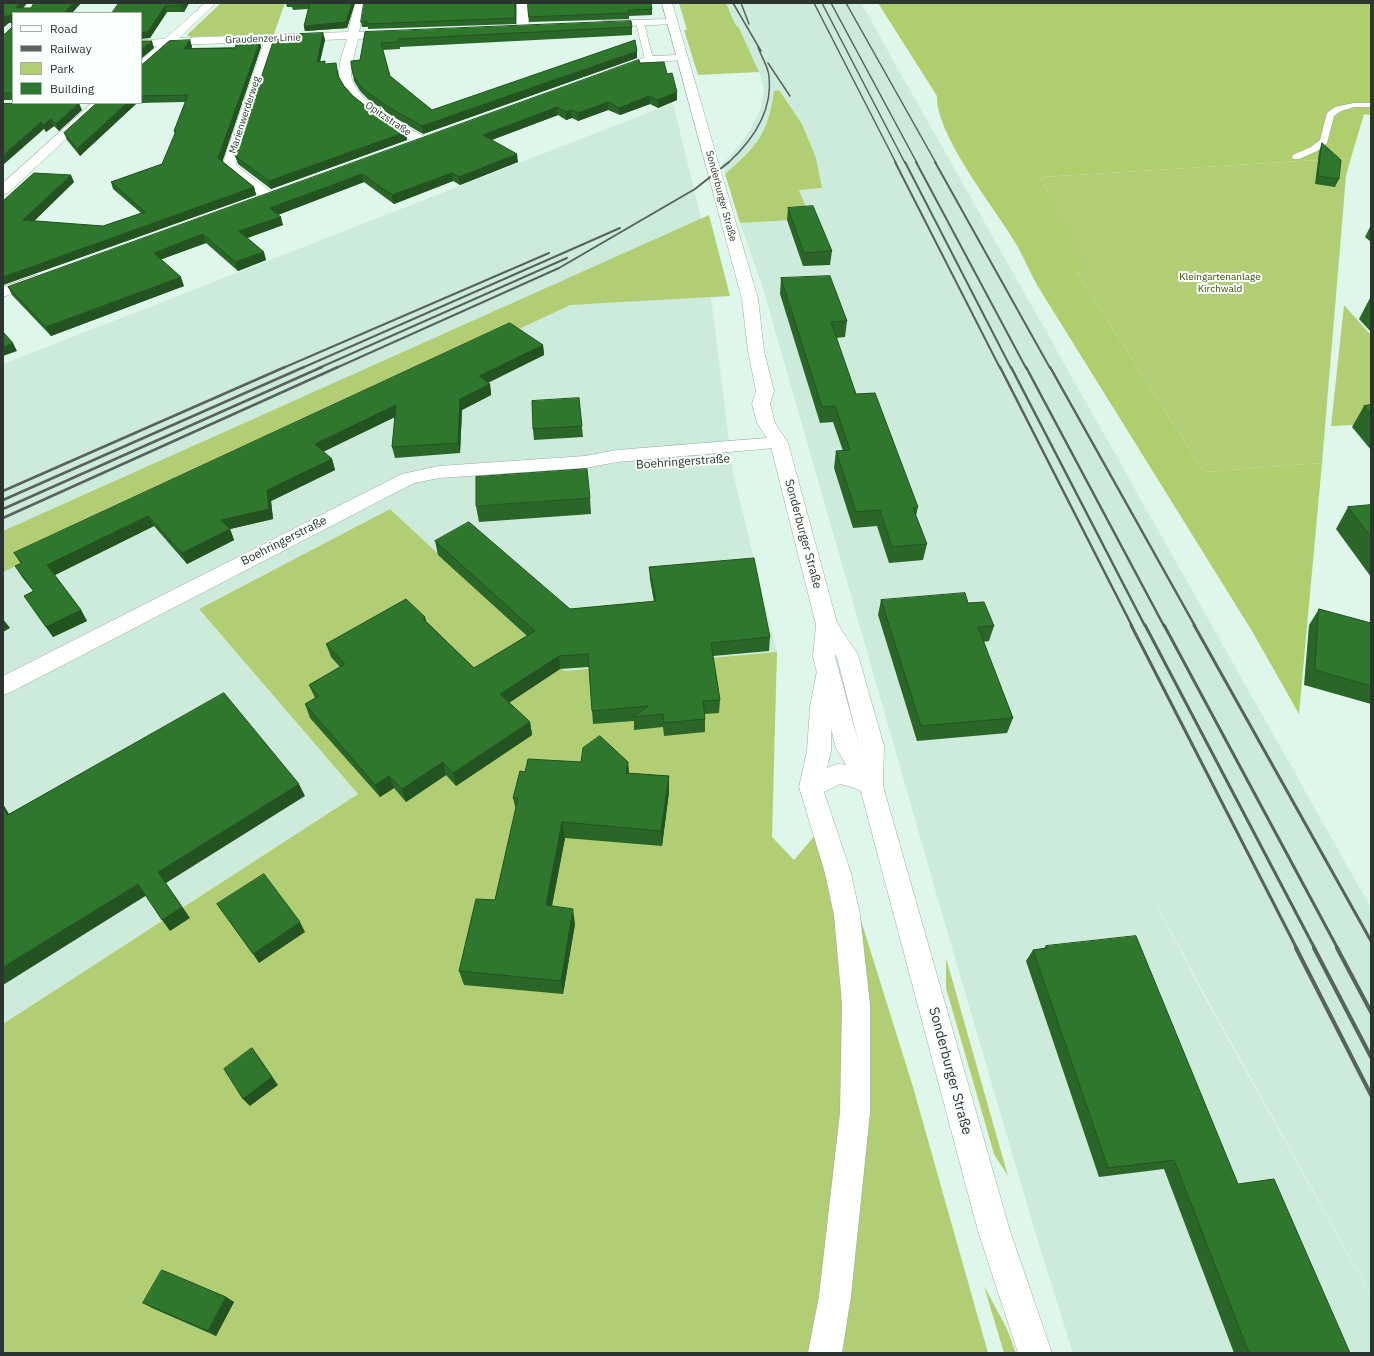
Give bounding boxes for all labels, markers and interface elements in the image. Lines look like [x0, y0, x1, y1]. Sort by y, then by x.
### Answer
legend [12, 12, 142, 104]
text: Road [50, 21, 78, 36]
street label: Graudenzer Linie [225, 32, 301, 46]
text: Railway [50, 41, 92, 56]
text: Park [50, 61, 74, 76]
street label: Marienwerderweg [227, 75, 263, 155]
text: Building [50, 81, 94, 96]
street label: Opitzstraße [363, 99, 413, 139]
street label: Sonderburger Straße [703, 149, 739, 243]
park label: Kleingartenanlage Kirchwald [1179, 271, 1261, 294]
street label: Boehringerstraße [635, 452, 731, 472]
street label: Sonderburger Straße [781, 478, 825, 590]
street label: Boehringerstraße [239, 513, 329, 569]
street label: Sonderburger Straße [925, 1005, 975, 1137]

